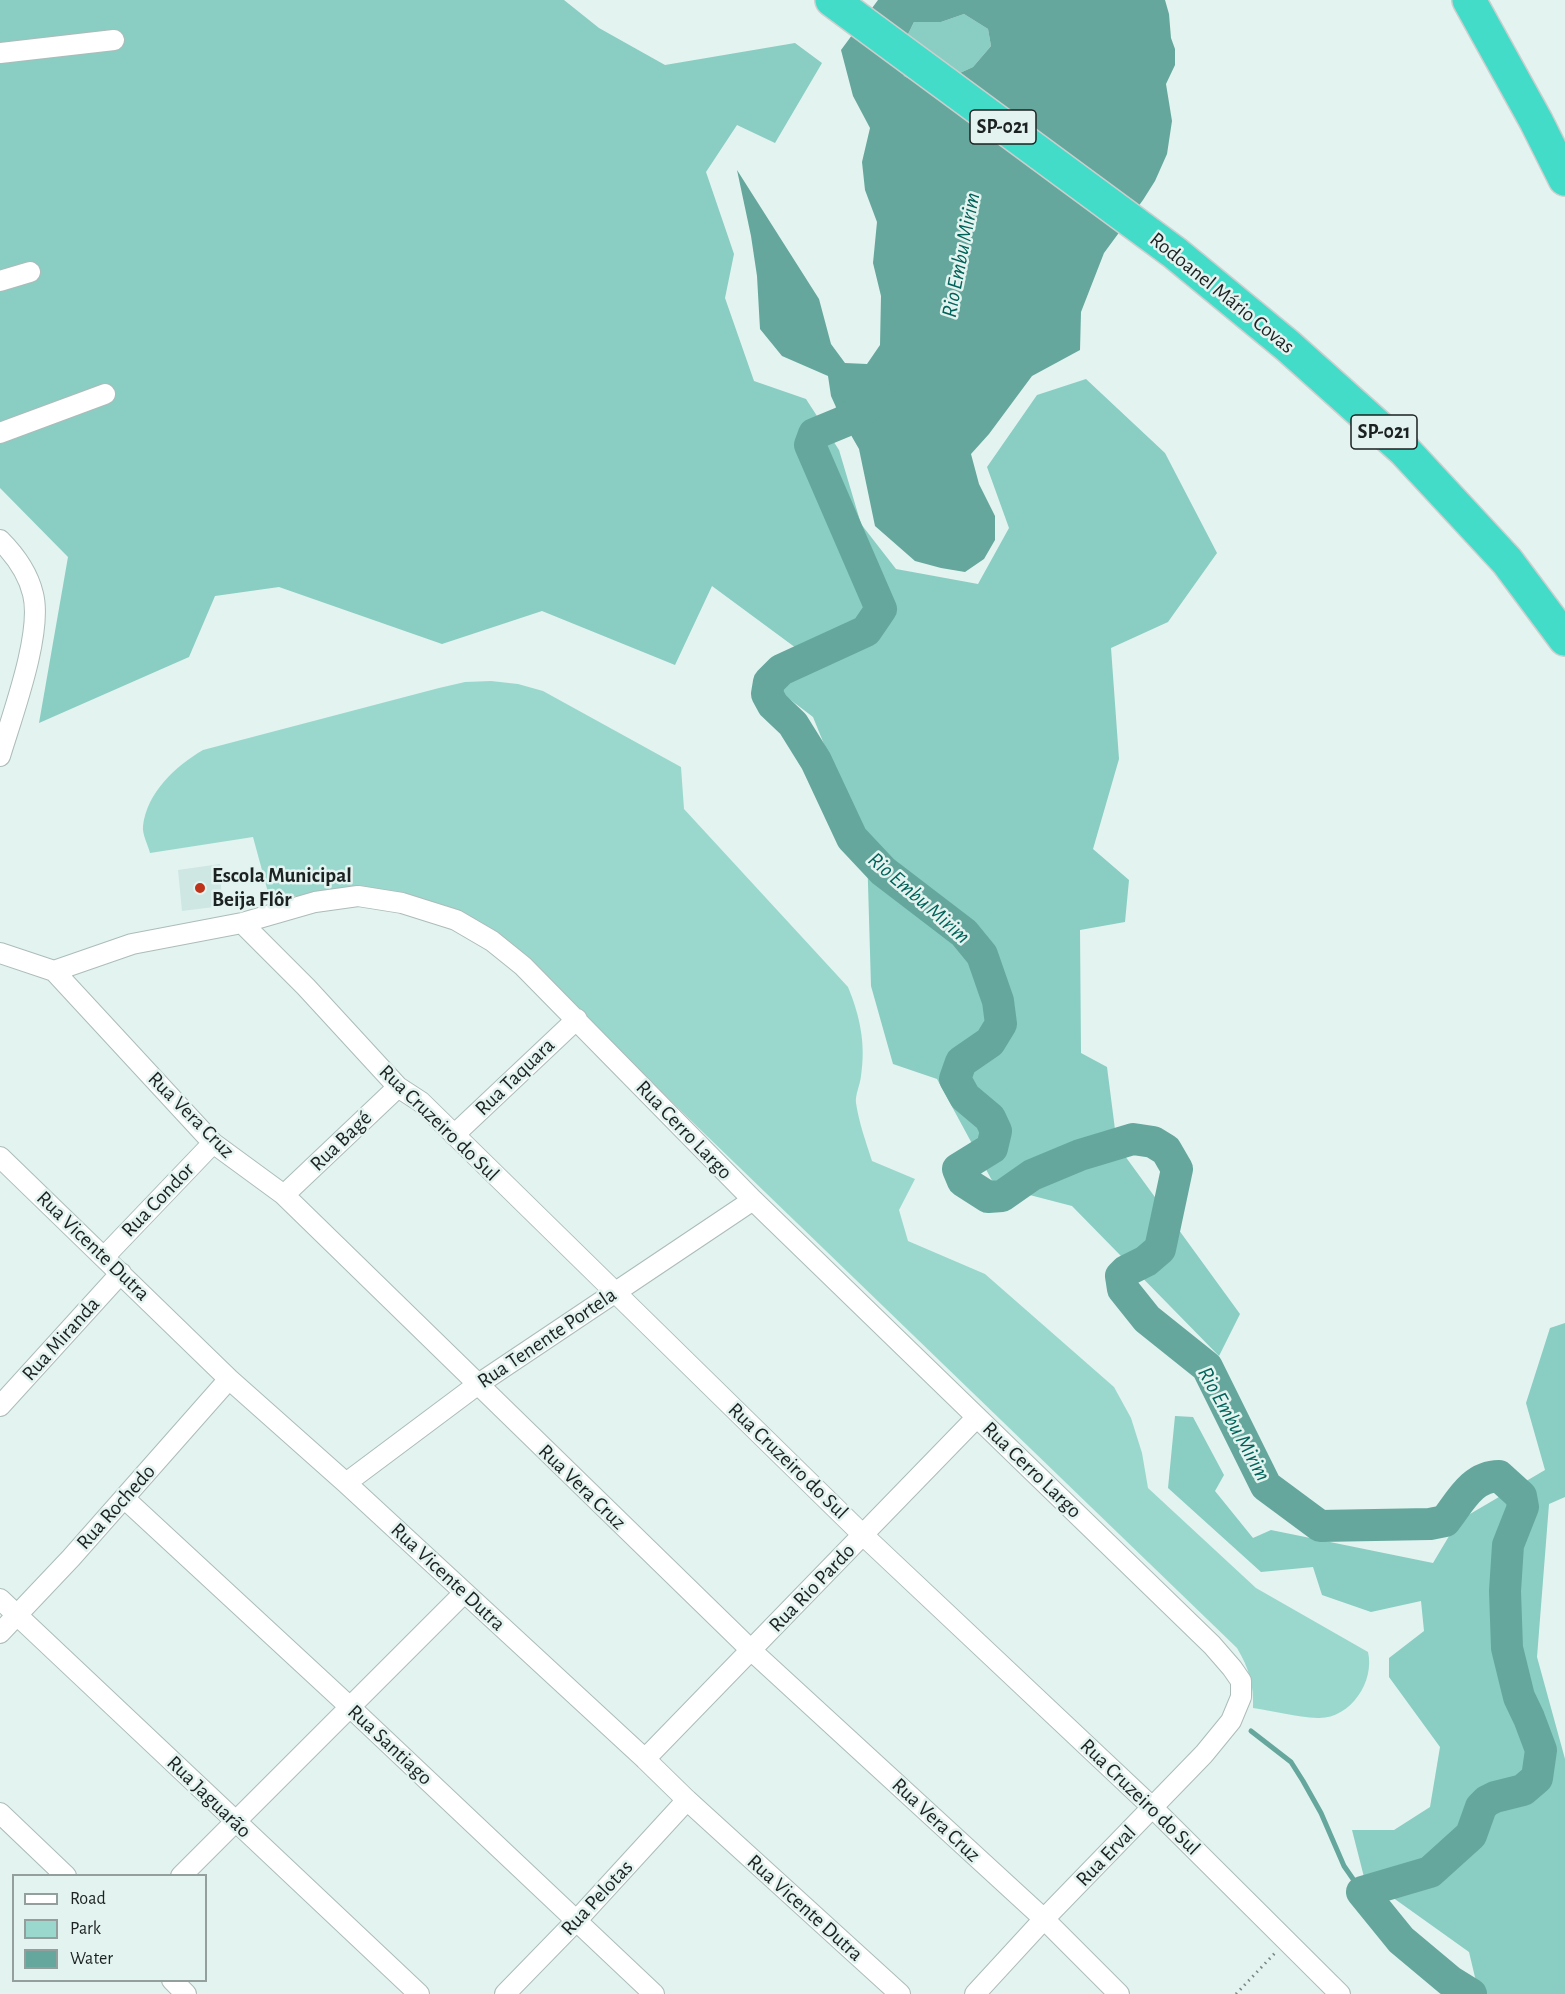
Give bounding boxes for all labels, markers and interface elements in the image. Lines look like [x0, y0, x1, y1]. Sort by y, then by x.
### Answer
road number: SP-021 [970, 110, 1036, 144]
water label: Rio Embu Mirim [936, 190, 986, 320]
street label: Rodoanel Mário Covas [1144, 227, 1300, 359]
road number: SP-021 [1351, 415, 1417, 449]
water label: Rio Embu Mirim [862, 846, 976, 950]
place label: Escola Municipal Beija Flôr [212, 863, 352, 913]
marker: Escola Municipal Beija Flôr [193, 881, 207, 895]
street label: Rua Taquara [470, 1033, 560, 1121]
street label: Rua Cruzeiro do Sul [374, 1059, 504, 1187]
street label: Rua Vera Cruz [142, 1066, 240, 1164]
street label: Rua Cerro Largo [630, 1075, 738, 1185]
street label: Rua Bagé [305, 1106, 377, 1176]
street label: Rua Condor [116, 1157, 200, 1243]
street label: Rua Vicente Dutra [31, 1186, 155, 1306]
street label: Rua Tenente Portela [473, 1282, 621, 1394]
street label: Rua Miranda [17, 1292, 105, 1386]
water label: Rio Embu Mirim [1192, 1362, 1276, 1486]
street label: Rua Cruzeiro do Sul [723, 1397, 853, 1525]
street label: Rua Cerro Largo [977, 1416, 1087, 1524]
street label: Rua Vera Cruz [533, 1439, 631, 1535]
street label: Rua Rochedo [71, 1459, 161, 1555]
street label: Rua Vicente Dutra [385, 1518, 511, 1636]
street label: Rua Rio Pardo [764, 1538, 860, 1638]
street label: Rua Santiago [342, 1699, 438, 1791]
street label: Rua Cruzeiro do Sul [1075, 1733, 1205, 1861]
street label: Rua Jaguarão [161, 1750, 257, 1844]
street label: Rua Vera Cruz [886, 1773, 986, 1867]
street label: Rua Erval [1071, 1820, 1141, 1892]
street label: Rua Vicente Dutra [742, 1849, 868, 1967]
street label: Rua Pelotas [556, 1855, 638, 1941]
legend [12, 1874, 207, 1982]
text: Road [70, 1890, 106, 1908]
text: Park [70, 1920, 101, 1938]
text: Water [70, 1950, 113, 1968]

